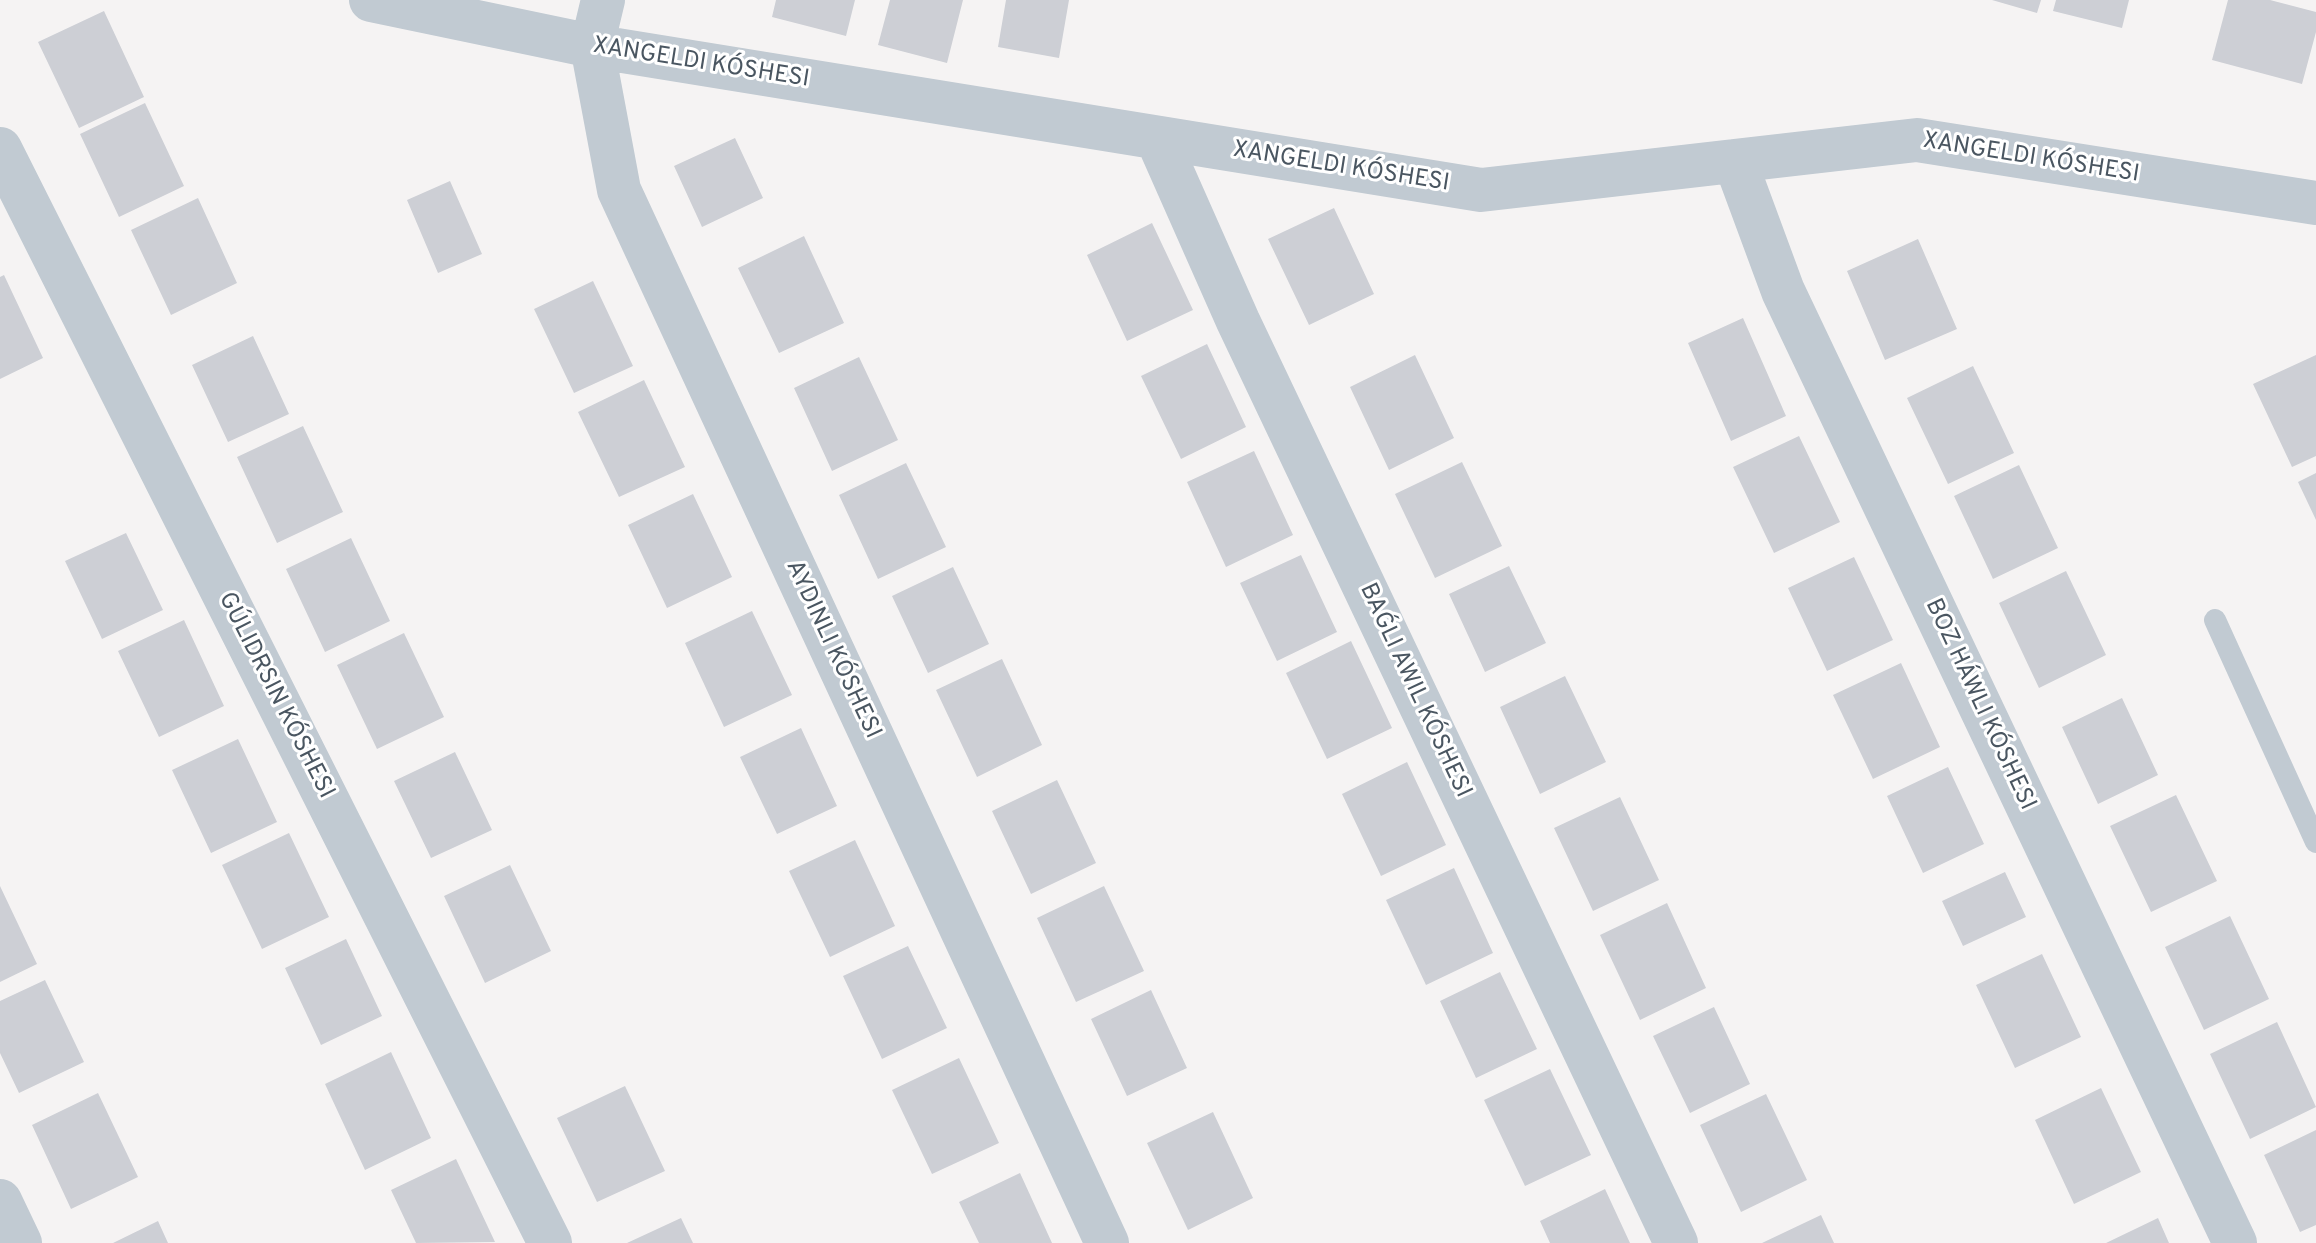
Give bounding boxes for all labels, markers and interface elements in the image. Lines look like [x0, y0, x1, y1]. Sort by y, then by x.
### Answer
street label: XANGELDI KÓSHESI [591, 33, 811, 95]
street label: XANGELDI KÓSHESI [1921, 128, 2141, 190]
street label: XANGELDI KÓSHESI [1231, 137, 1451, 199]
street label: AYDINLI KÓSHESI [778, 556, 886, 744]
street label: BAǴLI AWIL KÓSHESI [1352, 579, 1476, 803]
street label: GÚLIDRSIN KÓSHESI [211, 588, 339, 804]
street label: BOZ HÁWLI KÓSHESI [1917, 595, 2041, 815]

